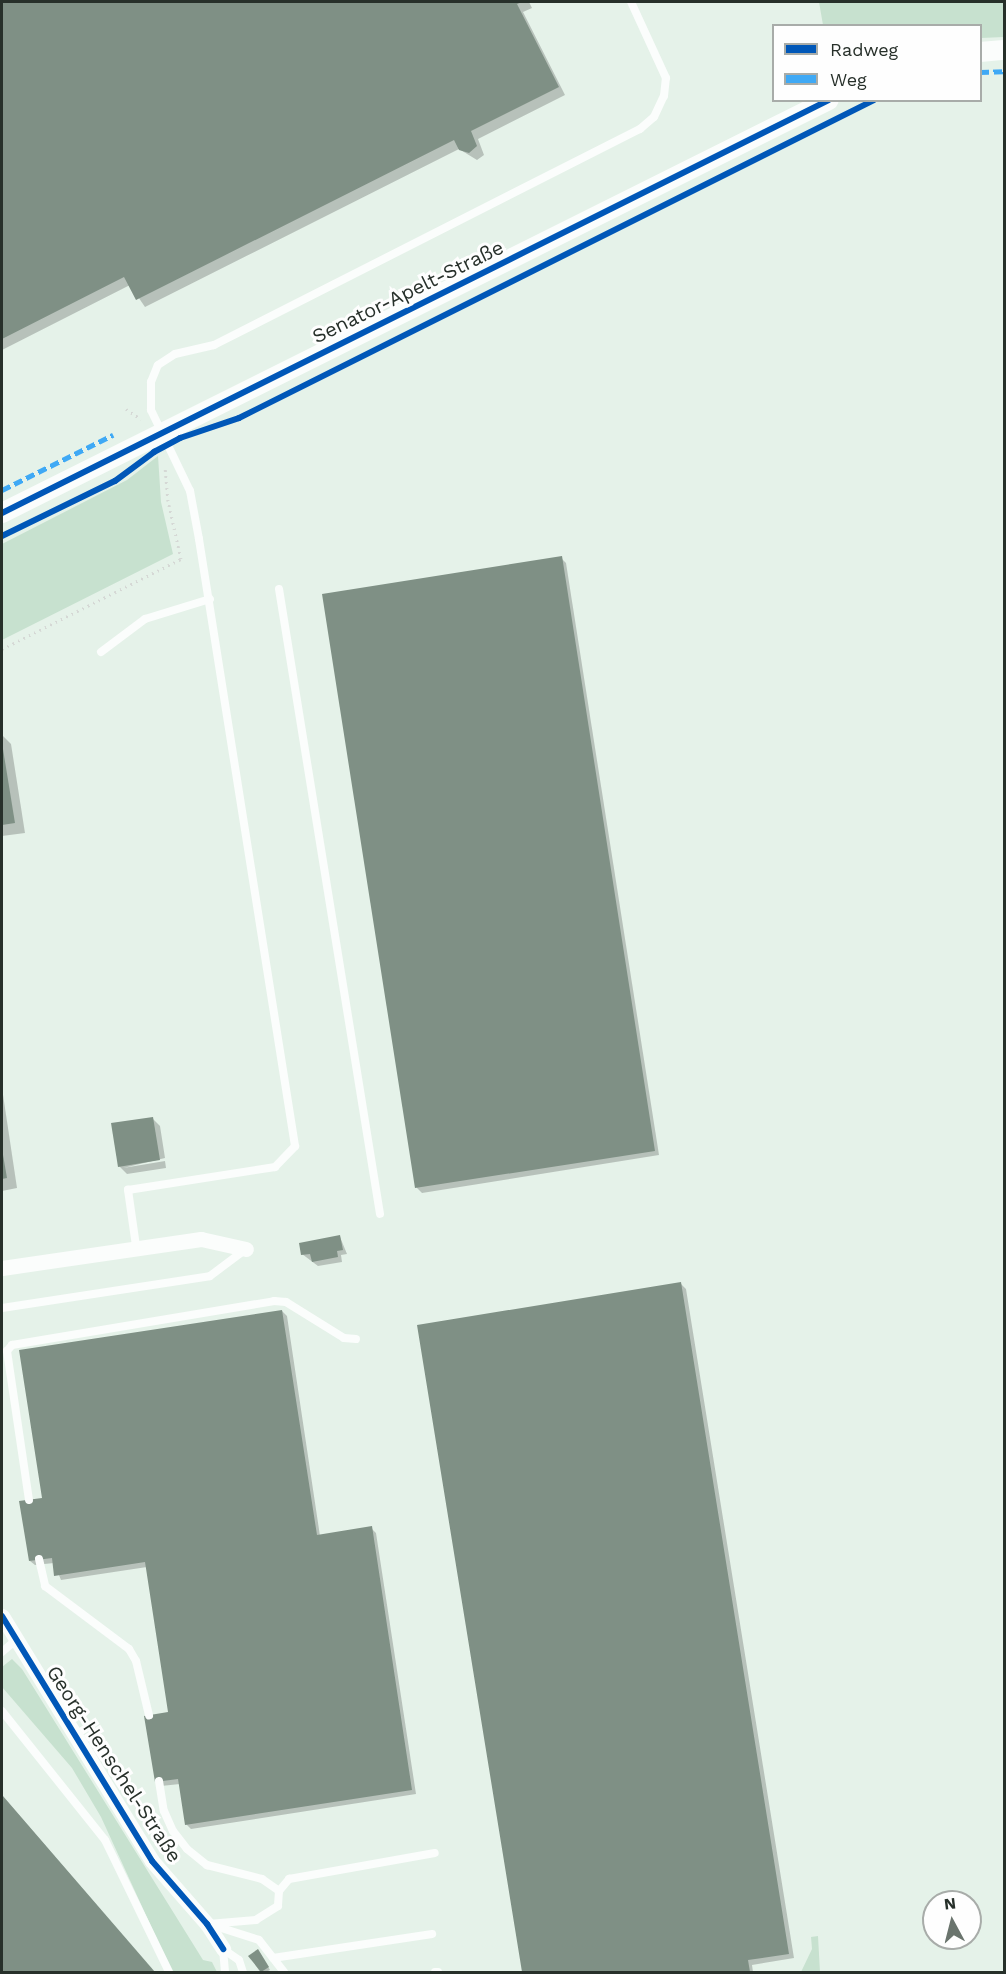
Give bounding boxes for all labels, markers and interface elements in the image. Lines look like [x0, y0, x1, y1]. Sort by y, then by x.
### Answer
legend [772, 24, 982, 102]
text: Radweg [830, 39, 898, 60]
text: Weg [830, 69, 867, 90]
street label: Senator-Apelt-Straße [309, 235, 507, 349]
street label: Georg-Henschel-Straße [41, 1661, 187, 1867]
north arrow [922, 1890, 982, 1950]
text: N [943, 1893, 957, 1914]

